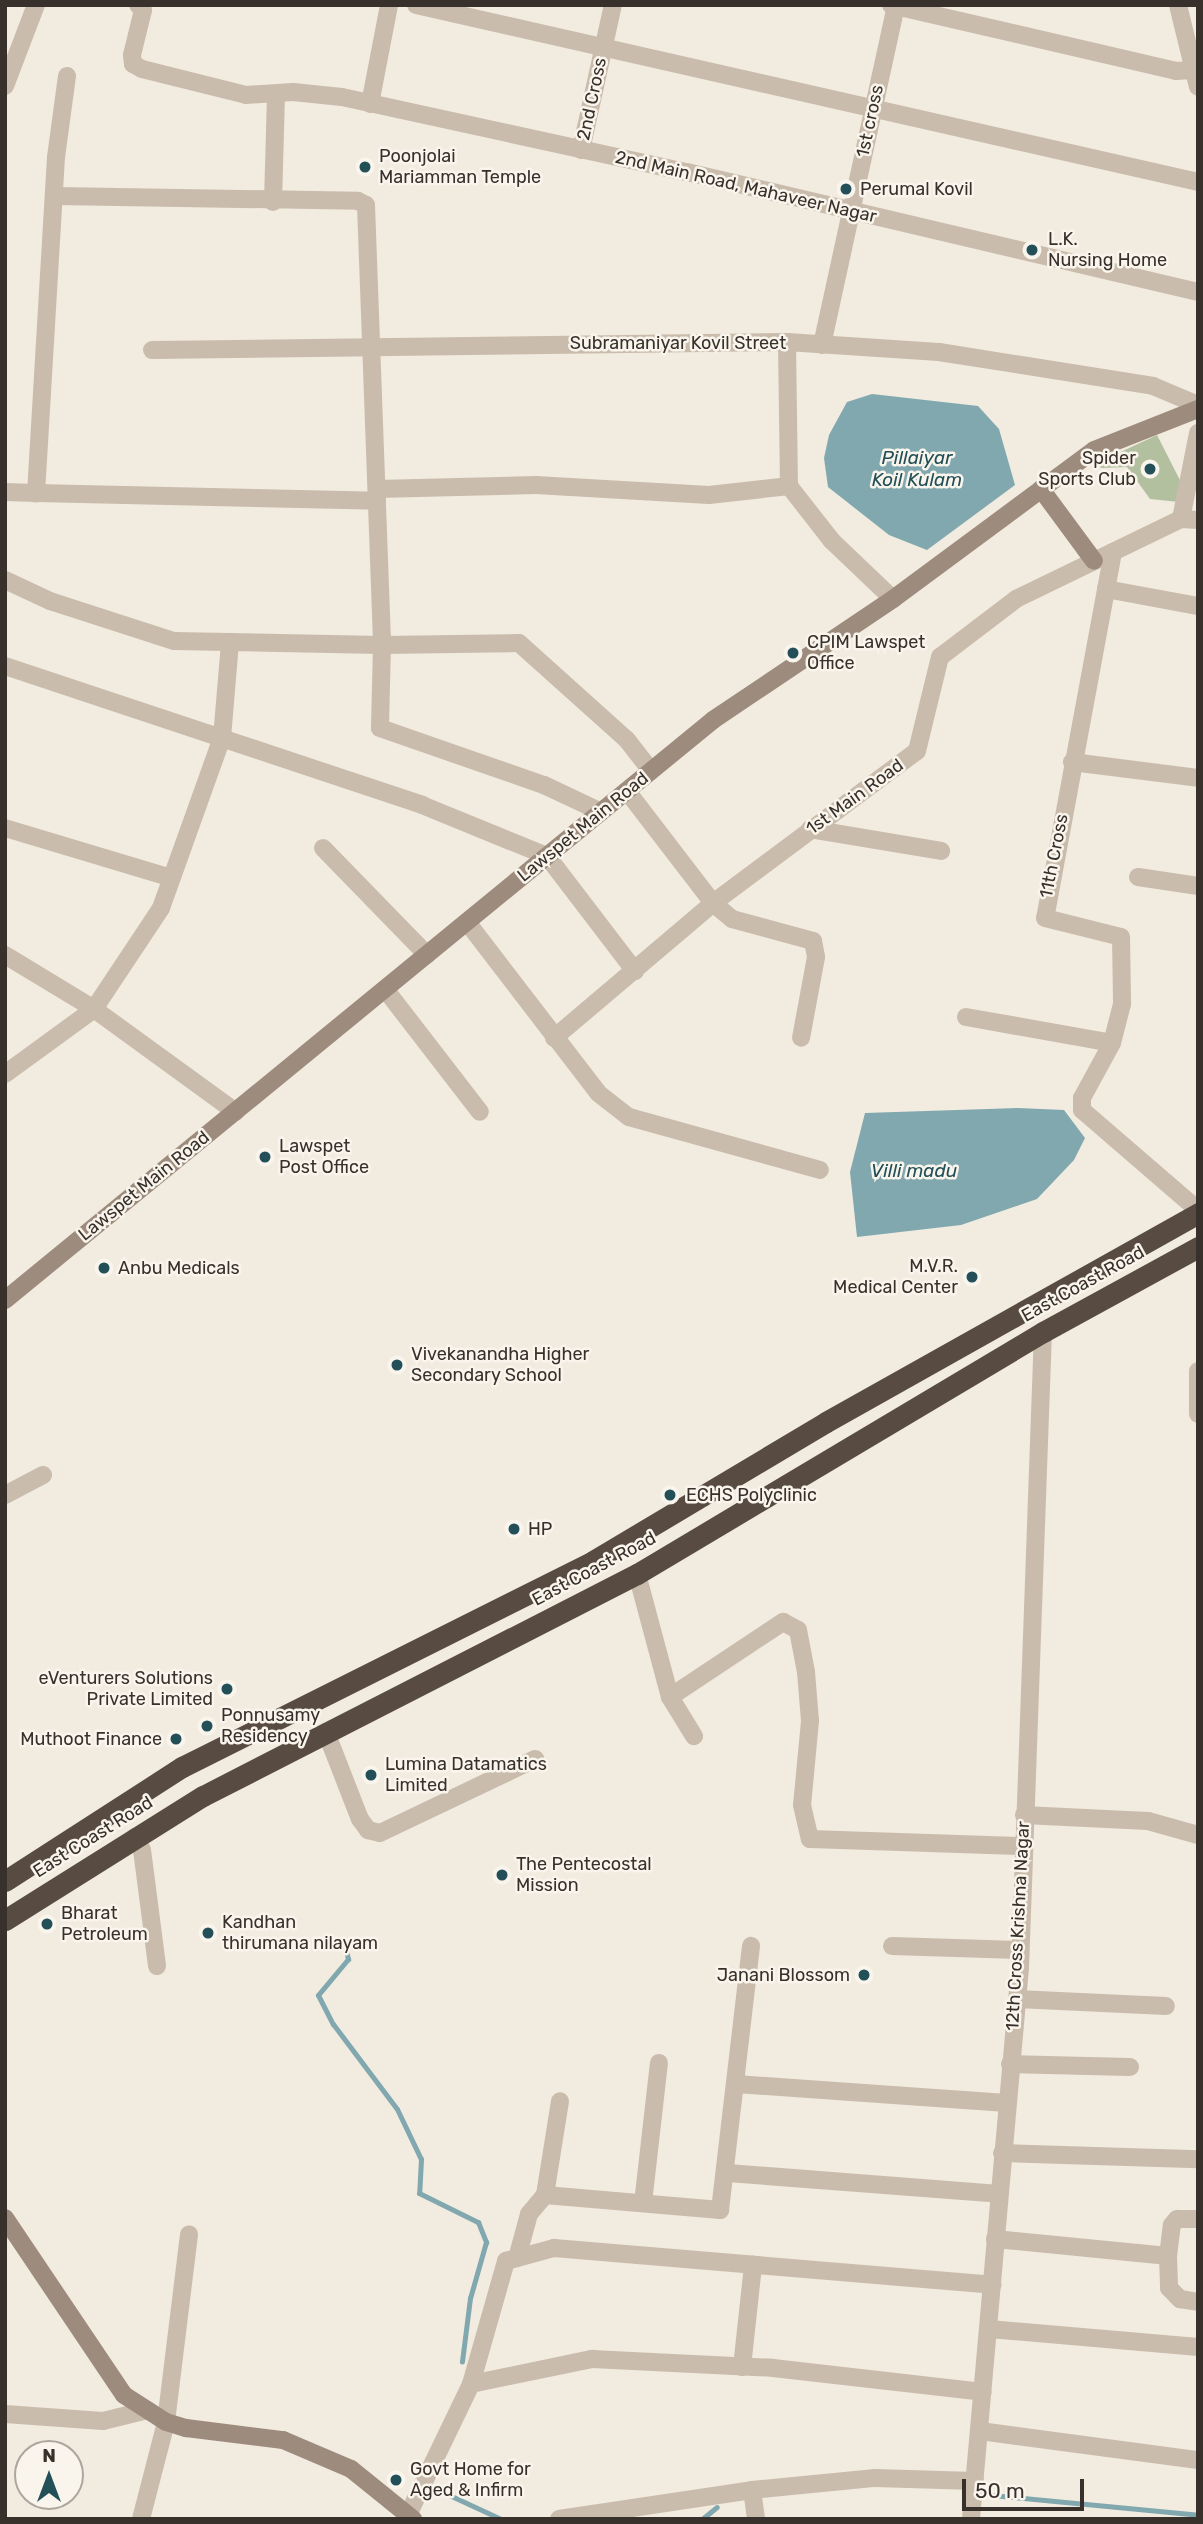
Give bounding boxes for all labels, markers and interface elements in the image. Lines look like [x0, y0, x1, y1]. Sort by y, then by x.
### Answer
street label: 2nd Cross [573, 56, 611, 142]
street label: 1st cross [852, 83, 888, 159]
place label: Poonjolai Mariamman Temple [379, 146, 542, 188]
street label: 2nd Main Road, Mahaveer Nagar [613, 146, 879, 228]
marker: Poonjolai Mariamman Temple [357, 159, 373, 175]
place label: Perumal Kovil [860, 178, 973, 200]
marker: Perumal Kovil [838, 181, 854, 197]
place label: L.K. Nursing Home [1048, 229, 1167, 272]
marker: L.K. Nursing Home [1022, 240, 1042, 260]
street label: Subramaniyar Kovil Street [570, 332, 786, 354]
water label: Pillaiyar Koil Kulam [872, 447, 962, 491]
place label: Spider Sports Club [1038, 448, 1136, 490]
marker: Spider Sports Club [1142, 461, 1158, 477]
place label: CPIM Lawspet Office [807, 632, 925, 674]
marker: CPIM Lawspet Office [785, 645, 801, 661]
street label: 1st Main Road [802, 755, 908, 839]
street label: Lawspet Main Road [513, 768, 653, 886]
street label: 11th Cross [1035, 812, 1073, 900]
street label: Lawspet Main Road [74, 1127, 214, 1245]
place label: Lawspet Post Office [279, 1136, 369, 1178]
marker: Lawspet Post Office [257, 1149, 273, 1165]
water label: Villi madu [871, 1160, 957, 1182]
street label: East Coast Road [1018, 1241, 1148, 1327]
place label: M.V.R. Medical Center [833, 1256, 958, 1298]
place label: Anbu Medicals [118, 1257, 240, 1279]
marker: Anbu Medicals [96, 1260, 112, 1276]
marker: M.V.R. Medical Center [964, 1269, 980, 1285]
place label: Vivekanandha Higher Secondary School [411, 1344, 589, 1386]
marker: Vivekanandha Higher Secondary School [389, 1357, 405, 1373]
place label: ECHS Polyclinic [686, 1484, 817, 1506]
marker: ECHS Polyclinic [660, 1485, 680, 1505]
place label: HP [528, 1518, 552, 1540]
marker: HP [506, 1521, 522, 1537]
street label: East Coast Road [528, 1527, 660, 1611]
place label: eVenturers Solutions Private Limited [39, 1668, 213, 1710]
marker: eVenturers Solutions Private Limited [219, 1681, 235, 1697]
place label: Ponnusamy Residency [221, 1705, 320, 1748]
marker: Ponnusamy Residency [199, 1718, 215, 1734]
place label: Muthoot Finance [20, 1728, 162, 1750]
marker: Muthoot Finance [168, 1731, 184, 1747]
place label: Lumina Datamatics Limited [385, 1754, 547, 1796]
marker: Lumina Datamatics Limited [363, 1767, 379, 1783]
street label: East Coast Road [29, 1792, 157, 1882]
street label: 12th Cross Krishna Nagar [1002, 1821, 1034, 2031]
place label: The Pentecostal Mission [516, 1854, 652, 1896]
marker: The Pentecostal Mission [494, 1867, 510, 1883]
place label: Bharat Petroleum [61, 1903, 148, 1946]
place label: Kandhan thirumana nilayam [222, 1912, 378, 1954]
marker: Bharat Petroleum [39, 1916, 55, 1932]
marker: Kandhan thirumana nilayam [200, 1925, 216, 1941]
place label: Janani Blossom [717, 1964, 850, 1986]
marker: Janani Blossom [856, 1967, 872, 1983]
north arrow [14, 2440, 84, 2510]
text: N [42, 2444, 56, 2467]
place label: Govt Home for Aged & Infirm [410, 2459, 531, 2502]
scale bar [965, 2464, 1088, 2508]
marker: Govt Home for Aged & Infirm [388, 2472, 404, 2488]
text: 50 m [975, 2478, 1025, 2503]

